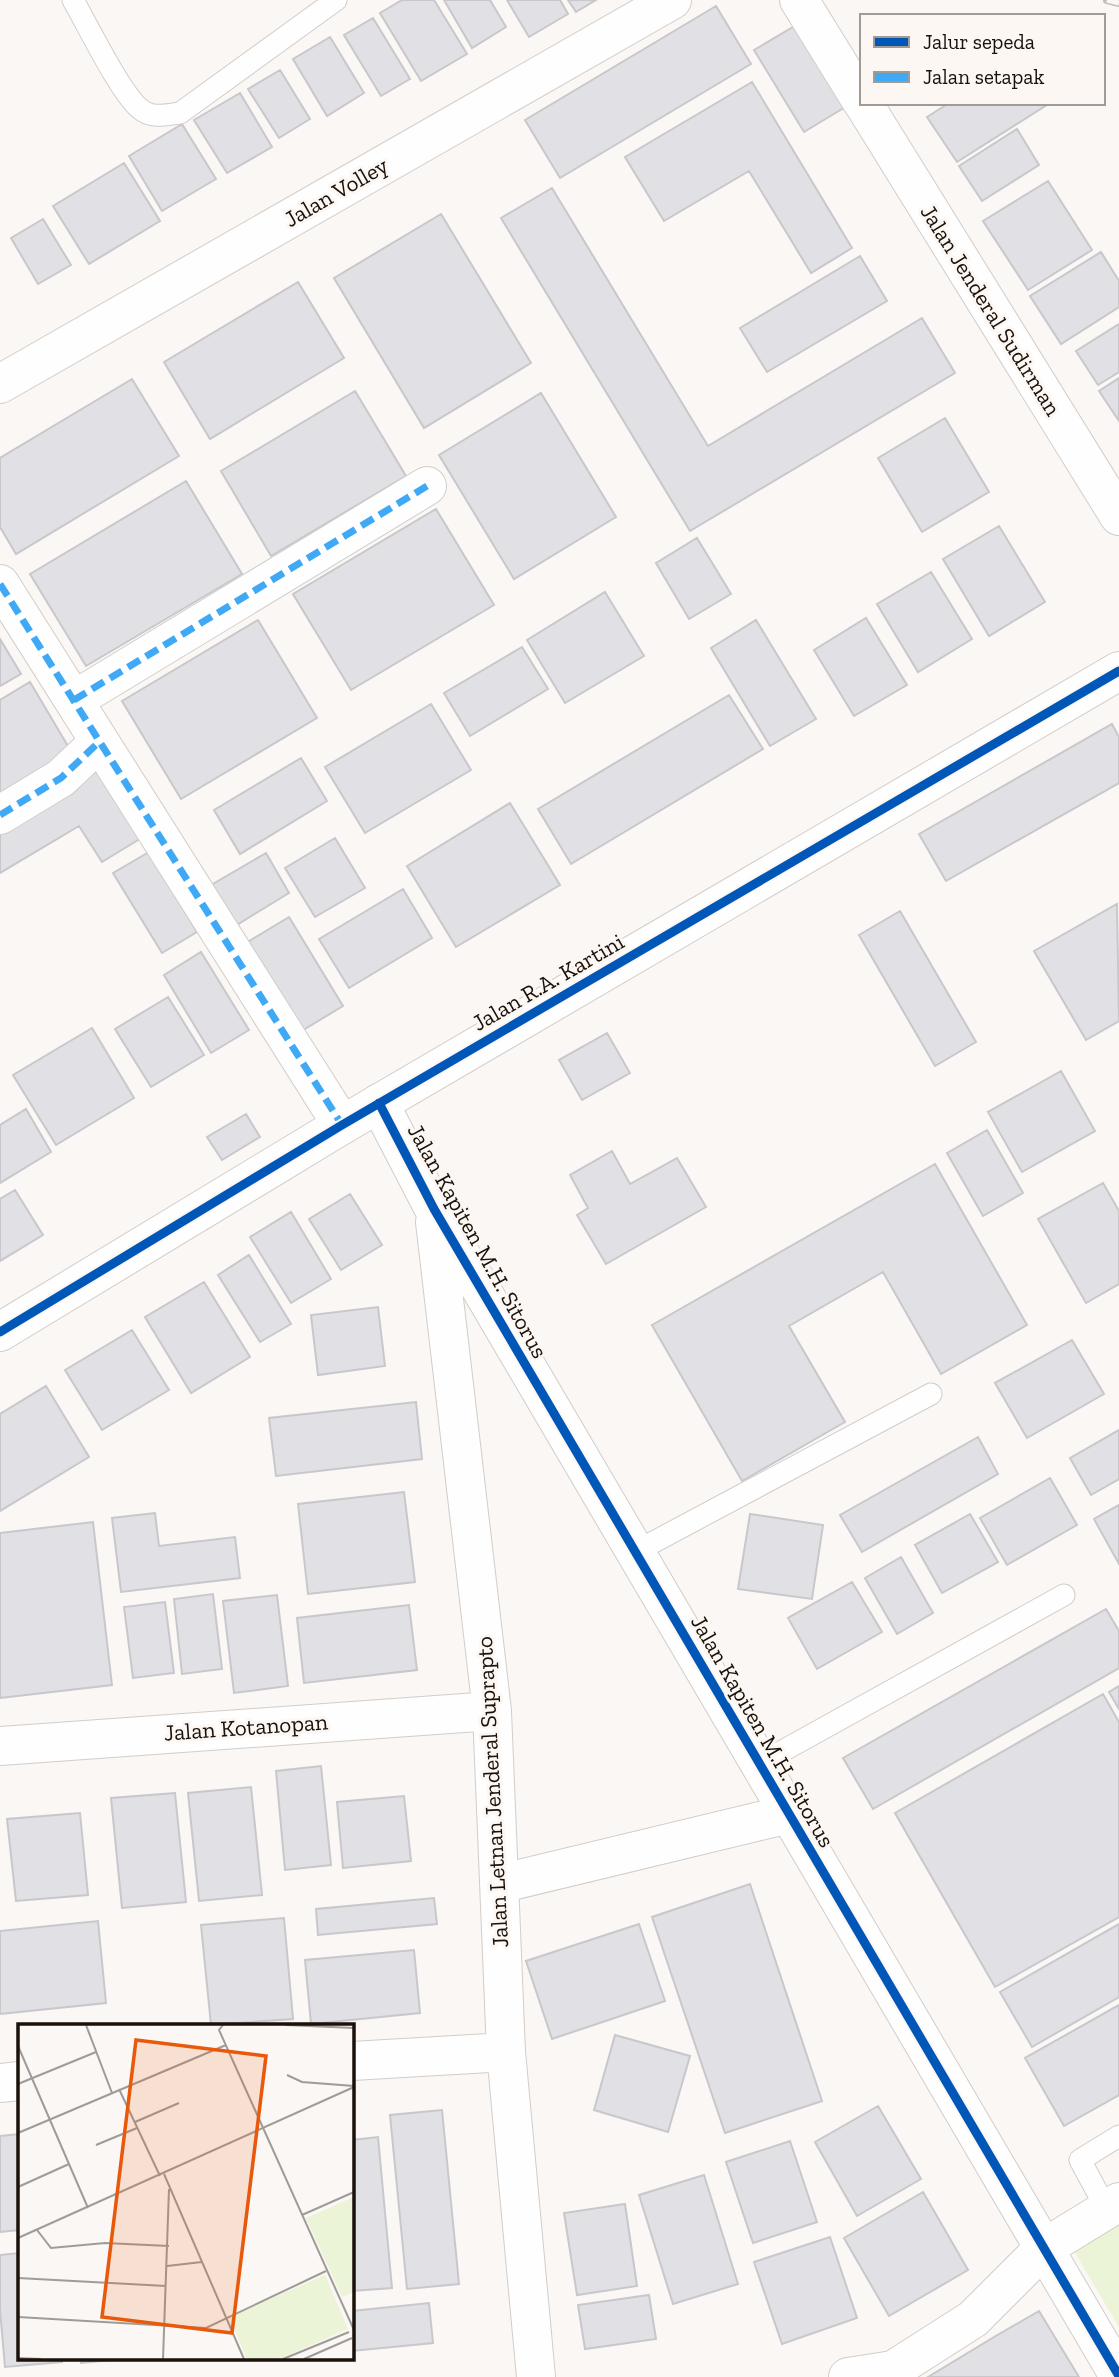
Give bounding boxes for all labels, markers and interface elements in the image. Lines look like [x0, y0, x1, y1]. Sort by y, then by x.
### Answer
legend [860, 14, 1105, 105]
text: Jalur sepeda [923, 29, 1035, 54]
text: Jalan setapak [923, 64, 1044, 89]
street label: Jalan Volley [279, 151, 393, 233]
street label: Jalan Jenderal Sudirman [915, 199, 1067, 421]
street label: Jalan R.A. Kartini [467, 927, 629, 1037]
street label: Jalan Kapiten M.H. Sitorus [402, 1119, 554, 1363]
street label: Jalan Kapiten M.H. Sitorus [685, 1610, 841, 1852]
street label: Jalan Letnan Jenderal Suprapto [470, 1636, 514, 1948]
street label: Jalan Kotanopan [163, 1707, 329, 1747]
inset map [18, 2024, 354, 2360]

